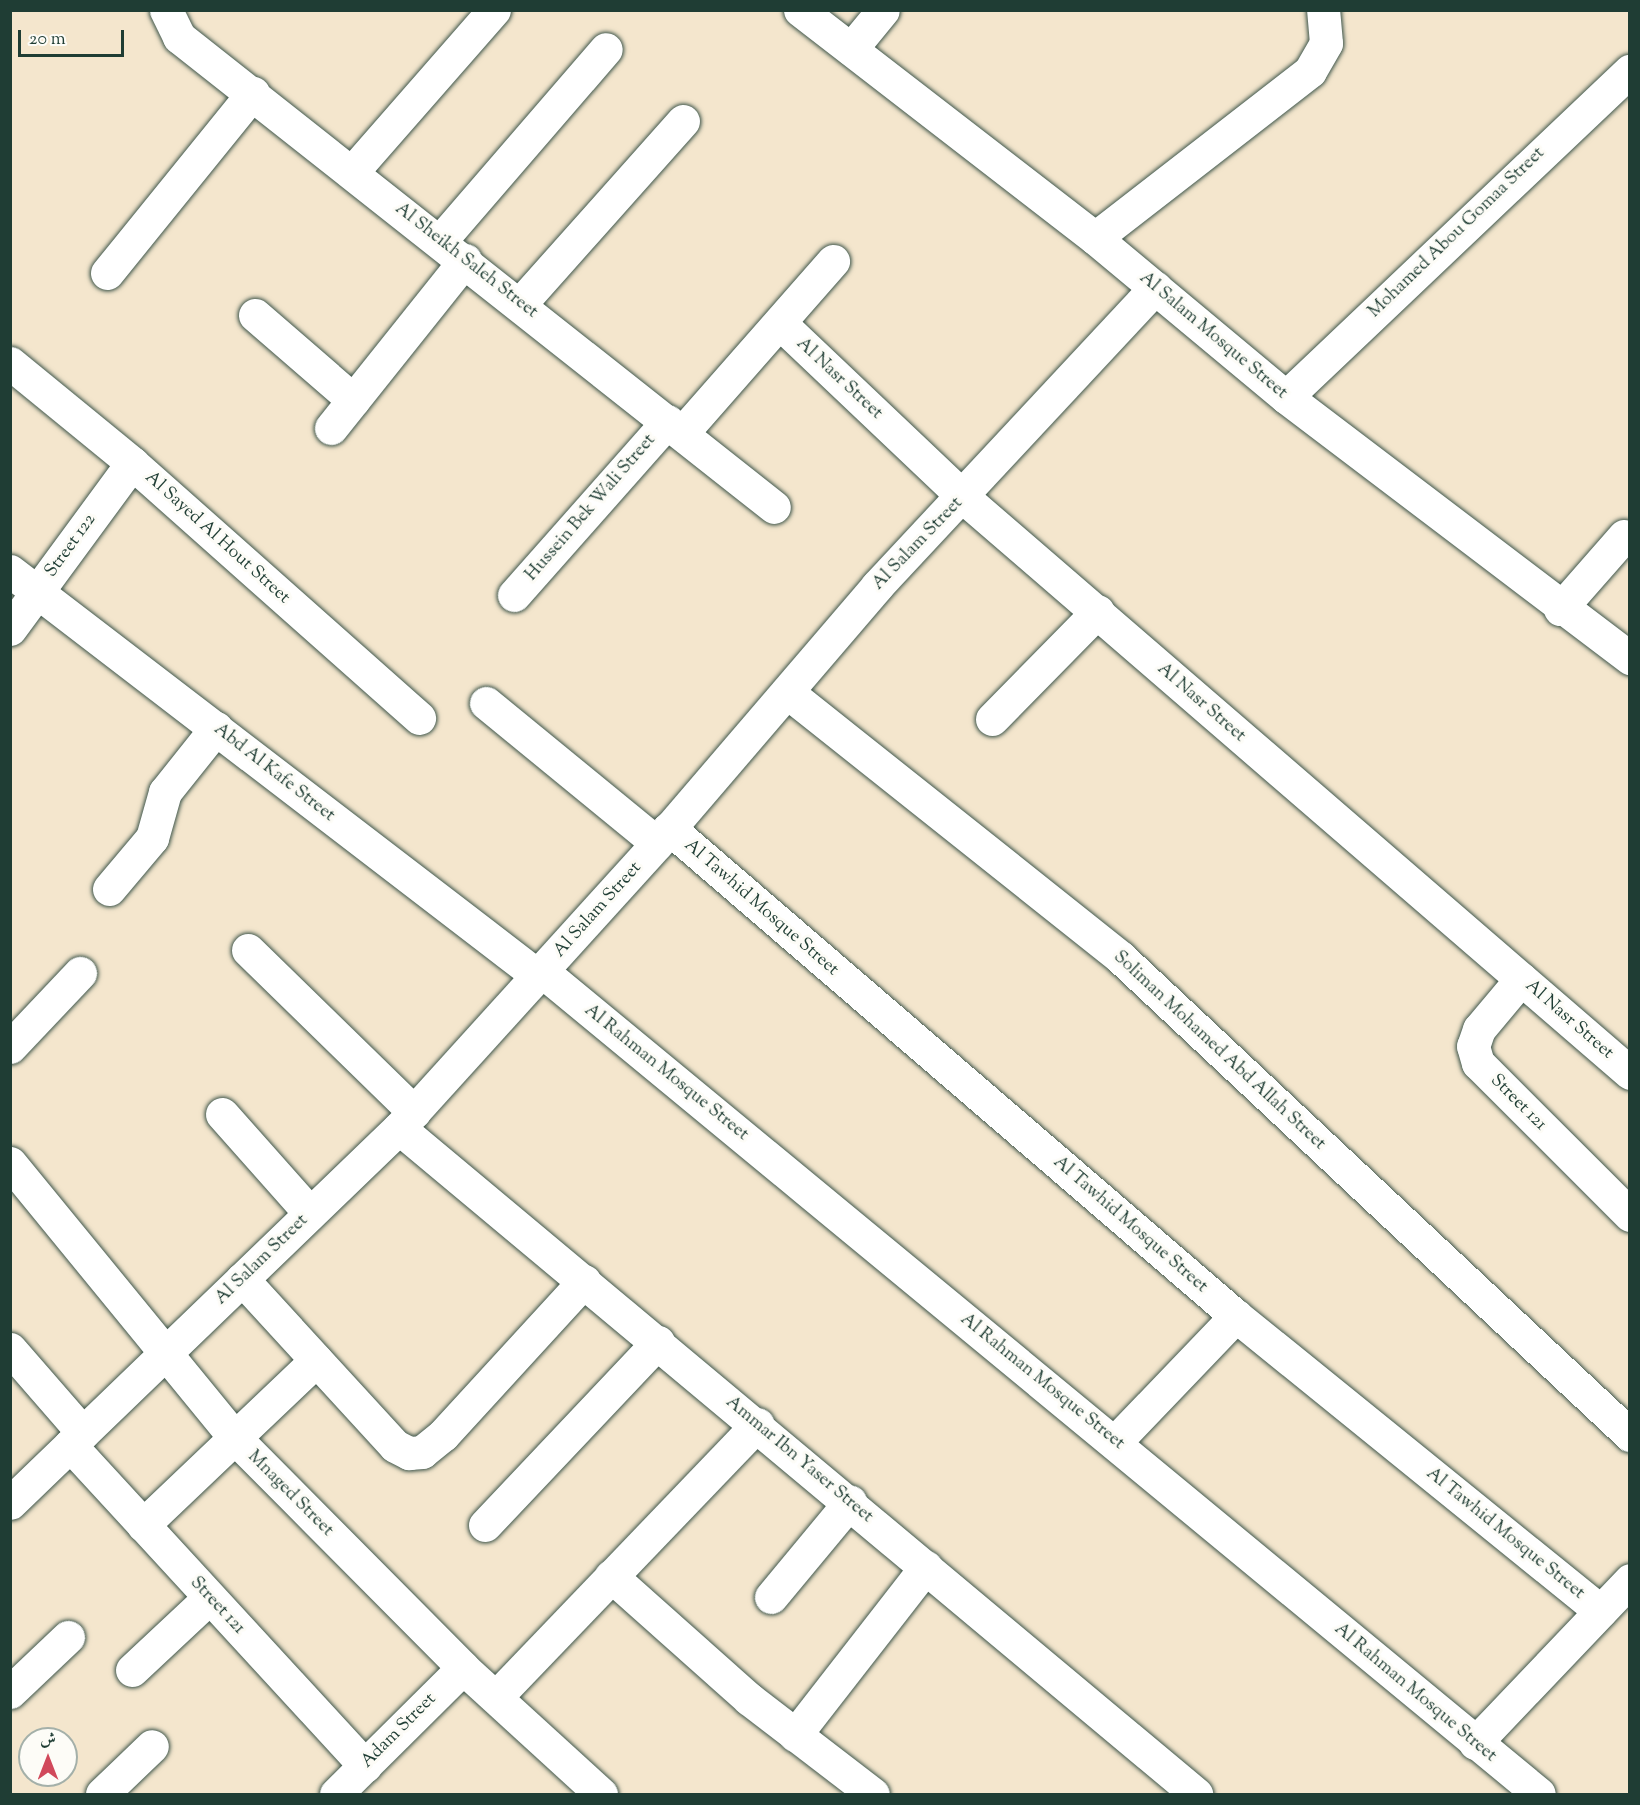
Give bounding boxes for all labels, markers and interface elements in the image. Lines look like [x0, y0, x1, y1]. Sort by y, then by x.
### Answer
scale bar [21, 18, 128, 56]
text: 20 m [29, 27, 66, 53]
street label: Mohamed Abou Gomaa Street [1364, 143, 1550, 323]
street label: Al Sheikh Saleh Street [390, 199, 542, 323]
street label: Al Salam Mosque Street [1135, 268, 1291, 404]
street label: Al Nasr Street [791, 334, 887, 424]
street label: Hussein Bek Wali Street [521, 430, 661, 586]
street label: Al Sayed Al Hout Street [140, 467, 294, 609]
street label: Al Salam Street [868, 493, 968, 595]
street label: Street 122 [41, 510, 101, 582]
street label: Al Nasr Street [1152, 659, 1250, 747]
street label: Abd Al Kafe Street [209, 719, 339, 827]
street label: Al Tawhid Mosque Street [679, 835, 843, 981]
street label: Al Salam Street [549, 858, 647, 962]
street label: Soliman Mohamed Abd Allah Street [1108, 947, 1330, 1155]
street label: Al Nasr Street [1520, 976, 1618, 1064]
street label: Al Rahman Mosque Street [580, 1000, 752, 1146]
street label: Street 121 [1485, 1070, 1551, 1136]
street label: Al Tawhid Mosque Street [1048, 1152, 1212, 1298]
street label: Al Salam Street [211, 1210, 313, 1310]
street label: Al Rahman Mosque Street [956, 1309, 1128, 1455]
street label: Ammar Ibn Yaser Street [721, 1392, 877, 1528]
street label: Mnaged Street [242, 1446, 338, 1542]
street label: Al Tawhid Mosque Street [1421, 1463, 1589, 1605]
street label: Street 121 [185, 1573, 249, 1639]
street label: Al Rahman Mosque Street [1330, 1619, 1500, 1767]
street label: Adam Street [357, 1689, 441, 1773]
north arrow [18, 1727, 78, 1787]
text: ش [40, 1729, 56, 1752]

